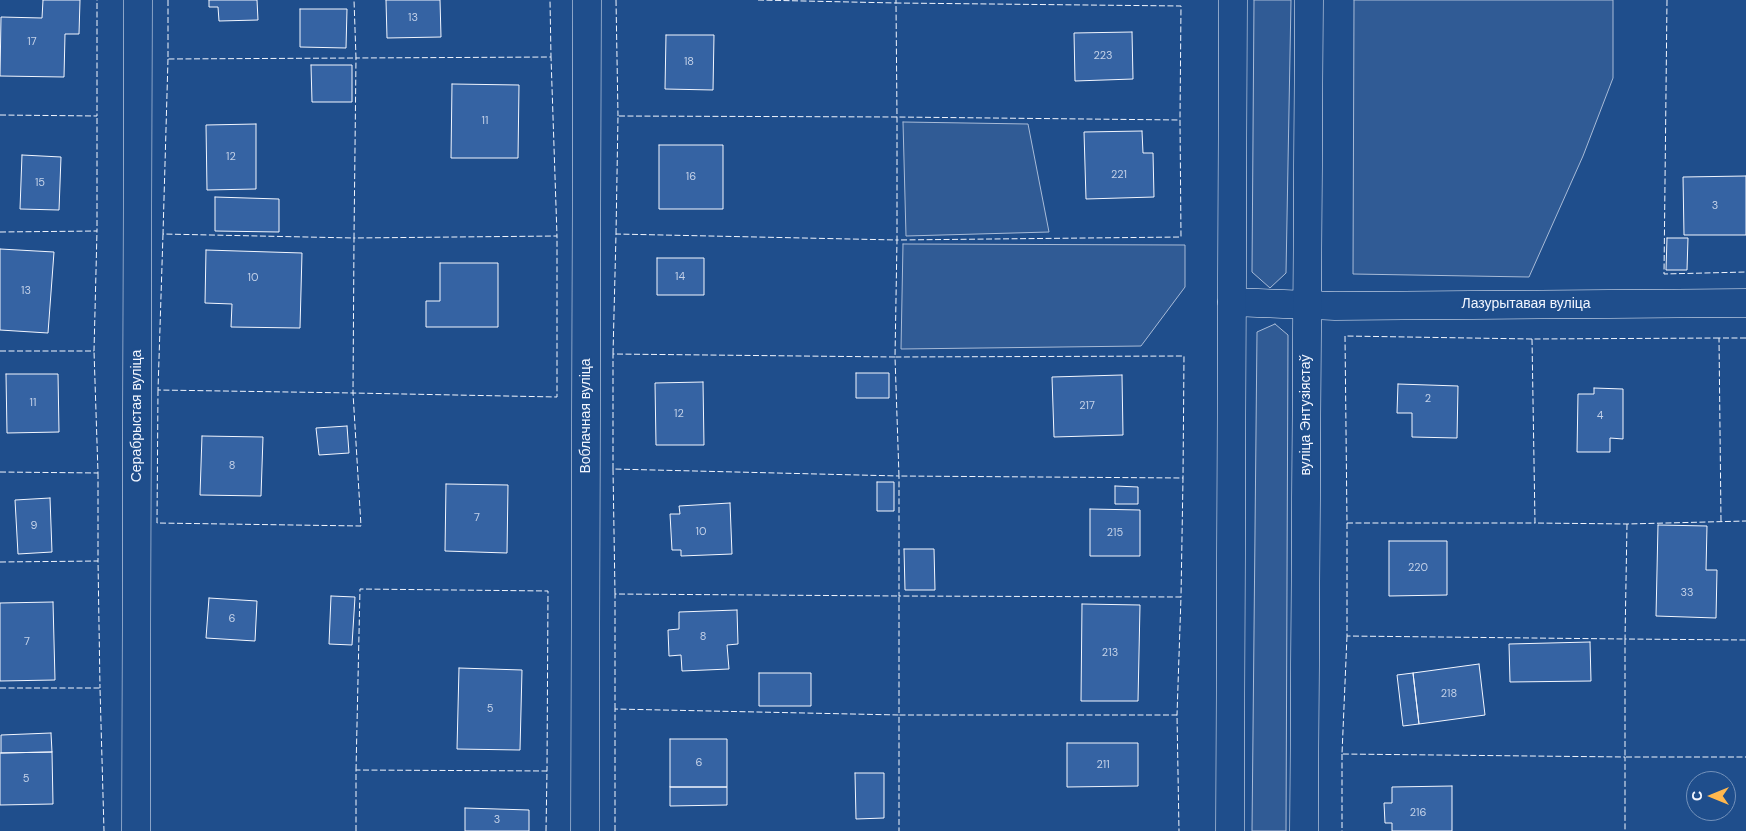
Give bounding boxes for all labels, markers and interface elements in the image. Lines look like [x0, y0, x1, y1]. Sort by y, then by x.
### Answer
house number: 13 [408, 11, 418, 25]
house number: 17 [27, 35, 37, 49]
house number: 223 [1093, 49, 1113, 63]
house number: 18 [684, 55, 694, 69]
house number: 11 [482, 114, 488, 128]
house number: 12 [226, 150, 236, 164]
house number: 221 [1111, 168, 1127, 182]
house number: 16 [686, 170, 696, 184]
house number: 15 [35, 176, 45, 190]
house number: 3 [1712, 199, 1718, 213]
house number: 14 [675, 270, 685, 284]
house number: 10 [248, 271, 258, 285]
house number: 13 [21, 284, 31, 298]
street label: Лазурытавая вуліца [1461, 296, 1591, 312]
street label: Серабрыстая вуліца [129, 350, 145, 482]
street label: вуліца Энтузіястаў [1298, 354, 1314, 476]
street label: Воблачная вуліца [578, 358, 594, 474]
house number: 2 [1425, 392, 1431, 406]
house number: 11 [30, 396, 36, 410]
house number: 217 [1079, 399, 1095, 413]
house number: 12 [674, 407, 684, 421]
house number: 4 [1597, 409, 1603, 423]
house number: 8 [229, 459, 235, 473]
house number: 7 [474, 511, 480, 525]
house number: 9 [31, 519, 37, 533]
house number: 10 [696, 525, 706, 539]
house number: 215 [1107, 526, 1123, 540]
house number: 220 [1408, 561, 1428, 575]
house number: 33 [1680, 586, 1694, 600]
house number: 6 [229, 612, 235, 626]
house number: 8 [700, 630, 706, 644]
house number: 7 [24, 635, 30, 649]
house number: 213 [1102, 646, 1118, 660]
house number: 218 [1441, 687, 1457, 701]
house number: 5 [487, 702, 493, 716]
house number: 6 [696, 756, 702, 770]
house number: 211 [1096, 758, 1110, 772]
north arrow [1686, 771, 1736, 821]
house number: 5 [23, 772, 29, 786]
text: С [1688, 791, 1706, 801]
house number: 216 [1410, 806, 1426, 820]
house number: 3 [494, 813, 500, 827]

